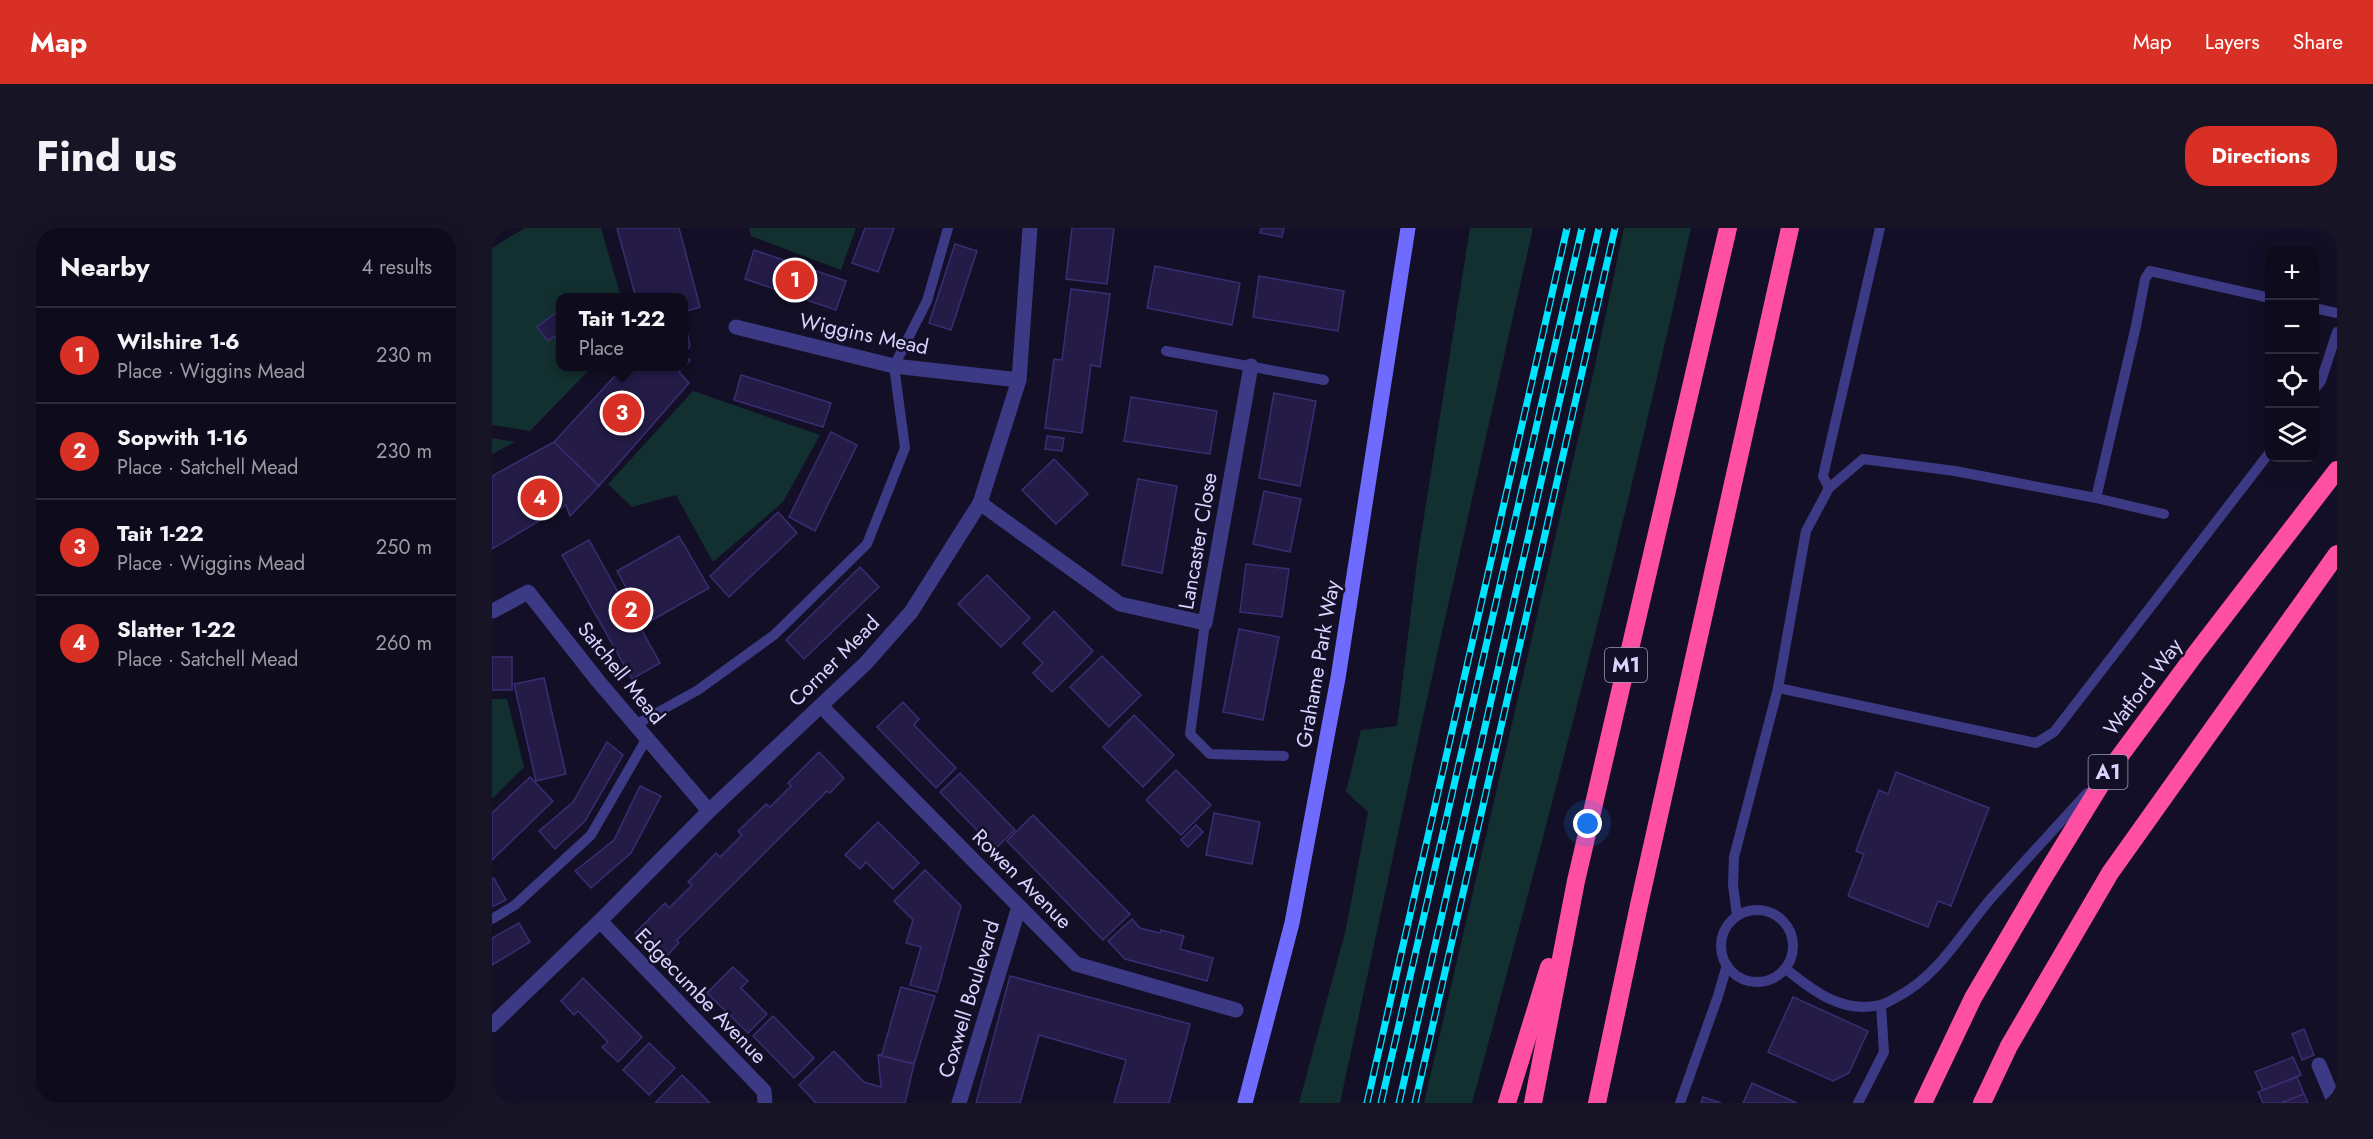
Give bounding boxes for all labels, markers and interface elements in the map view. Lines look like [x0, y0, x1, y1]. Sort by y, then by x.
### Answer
text: Map [30, 22, 87, 63]
text: Map [2133, 27, 2172, 57]
text: Layers [2205, 27, 2260, 57]
text: Share [2293, 27, 2343, 57]
text: Find us [36, 126, 177, 187]
button: Directions [2185, 126, 2337, 186]
map controls [2265, 246, 2319, 462]
button: + [2265, 246, 2319, 300]
text: Nearby [60, 248, 149, 286]
text: 4 results [361, 253, 432, 282]
pin: 1 [776, 257, 814, 302]
popup [556, 293, 688, 371]
button: − [2265, 300, 2319, 354]
text: Tait 1-22 [579, 302, 665, 334]
street label: Wiggins Mead [797, 306, 931, 362]
text: Wilshire 1-6 [117, 325, 240, 357]
text: Place [579, 334, 624, 363]
text: 1 [74, 341, 85, 370]
text: 230 m [376, 341, 432, 370]
button: locate [2265, 354, 2319, 408]
text: Place · Wiggins Mead [117, 357, 305, 386]
pin: 3 [602, 390, 642, 435]
button: layers [2265, 408, 2319, 462]
text: Sopwith 1-16 [117, 421, 248, 453]
text: 2 [73, 437, 86, 466]
text: 230 m [376, 437, 432, 466]
text: Place · Satchell Mead [117, 453, 299, 482]
street label: Lancaster Close [1171, 470, 1225, 612]
pin: 4 [520, 476, 560, 520]
text: Tait 1-22 [117, 517, 204, 549]
text: 3 [73, 533, 86, 562]
text: 250 m [376, 533, 432, 562]
text: Place · Wiggins Mead [117, 549, 305, 578]
street label: Grahame Park Way [1288, 577, 1348, 750]
pin: 2 [612, 588, 650, 632]
street label: Corner Mead [782, 609, 886, 713]
text: Slatter 1-22 [117, 613, 236, 645]
street label: Satchell Mead [570, 615, 672, 731]
text: 4 [73, 629, 86, 658]
text: 260 m [376, 629, 432, 658]
street label: Watford Way [2097, 632, 2190, 742]
text: Place · Satchell Mead [117, 645, 299, 674]
road number: M1 [1605, 648, 1647, 682]
road number: A1 [2088, 755, 2128, 789]
your location [1573, 809, 1602, 838]
street label: Rowen Avenue [965, 822, 1079, 936]
street label: Coxwell Boulevard [931, 916, 1007, 1082]
street label: Edgecumbe Avenue [628, 921, 774, 1071]

